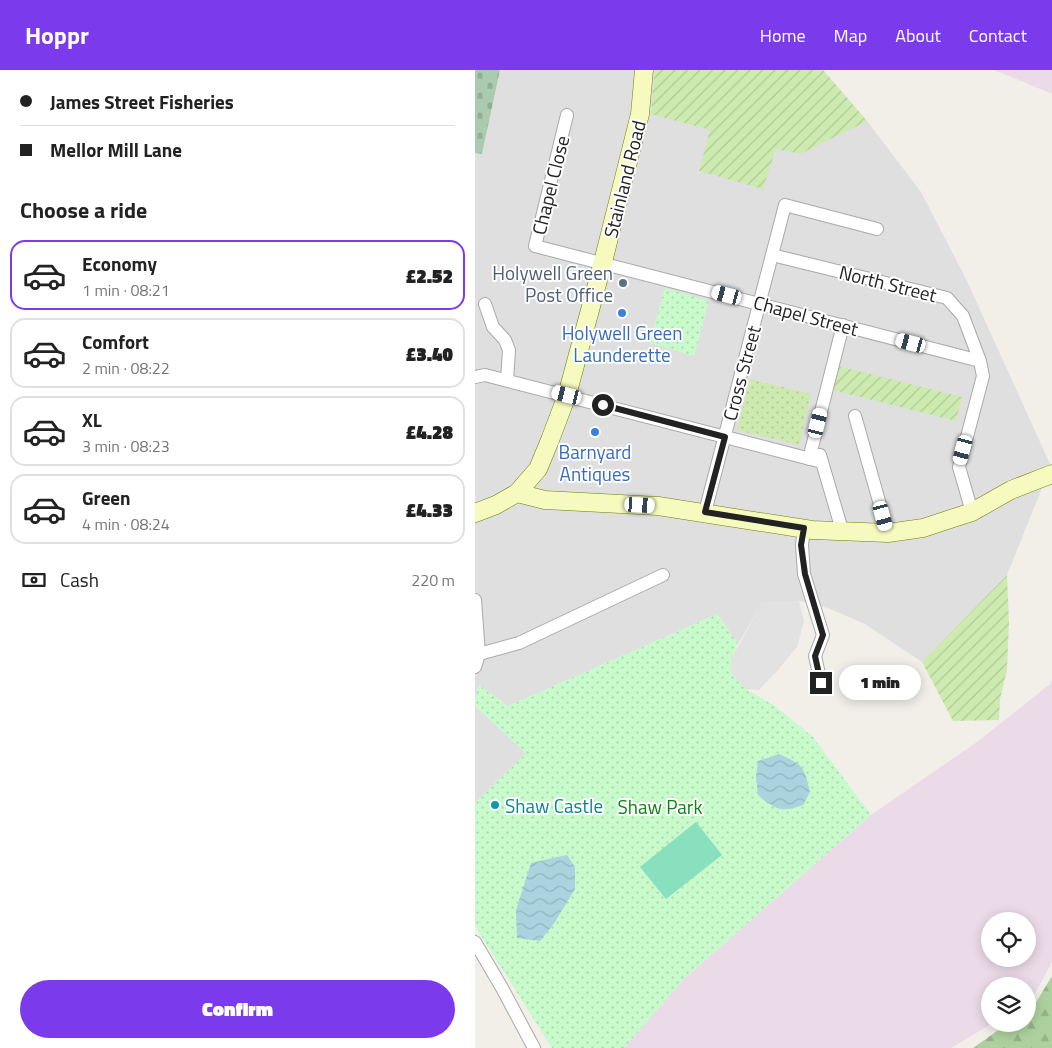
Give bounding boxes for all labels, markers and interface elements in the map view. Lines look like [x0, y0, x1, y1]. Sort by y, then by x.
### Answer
text: Hoppr [25, 17, 89, 53]
text: Home [760, 22, 806, 49]
text: Map [834, 22, 867, 49]
text: About [895, 22, 941, 49]
text: Contact [969, 22, 1027, 49]
text: James Street Fisheries [50, 87, 234, 116]
street label: Stainland Road [595, 117, 653, 241]
street label: Chapel Close [524, 132, 576, 238]
text: Mellor Mill Lane [50, 135, 182, 164]
text: Choose a ride [20, 193, 147, 227]
text: Economy [82, 249, 157, 278]
icon: car [22, 253, 67, 298]
street label: North Street [836, 257, 940, 309]
place label: Holywell Green Post Office [492, 258, 613, 309]
text: £2.52 [406, 261, 453, 290]
marker: Holywell Green Post Office [617, 277, 629, 289]
text: 1 min · 08:21 [82, 278, 170, 302]
car [710, 284, 743, 306]
street label: Chapel Street [750, 287, 862, 343]
marker: Holywell Green Launderette [616, 307, 628, 319]
place label: Holywell Green Launderette [562, 318, 682, 369]
street label: Cross Street [714, 322, 768, 424]
text: Comfort [82, 327, 149, 356]
icon: car [22, 331, 67, 376]
car [894, 332, 927, 354]
text: £3.40 [406, 339, 453, 368]
text: 2 min · 08:22 [82, 356, 170, 380]
car [550, 384, 583, 406]
route start [592, 394, 614, 416]
text: XL [82, 405, 102, 434]
car [807, 407, 828, 439]
icon: car [22, 409, 67, 454]
text: £4.28 [406, 417, 453, 446]
marker: Barnyard Antiques [589, 426, 601, 438]
text: 3 min · 08:23 [82, 434, 170, 458]
car [951, 434, 974, 466]
place label: Barnyard Antiques [559, 437, 631, 488]
text: Green [82, 483, 131, 512]
icon: car [22, 487, 67, 532]
text: £4.33 [406, 495, 453, 524]
car [624, 497, 655, 513]
car [871, 500, 894, 532]
text: 4 min · 08:24 [82, 512, 170, 536]
text: Cash [60, 565, 99, 594]
icon: cash [20, 566, 48, 594]
text: 220 m [411, 568, 455, 592]
callout: 1 min [839, 666, 921, 700]
text: 1 min [860, 670, 900, 694]
route end [810, 672, 832, 694]
place label: Shaw Castle [505, 791, 603, 820]
park label: Shaw Park [617, 792, 703, 821]
marker: Shaw Castle [489, 799, 501, 811]
map controls [981, 912, 1036, 1032]
button: locate [981, 912, 1036, 967]
button: layers [981, 977, 1036, 1032]
button: Confirm [20, 980, 455, 1038]

